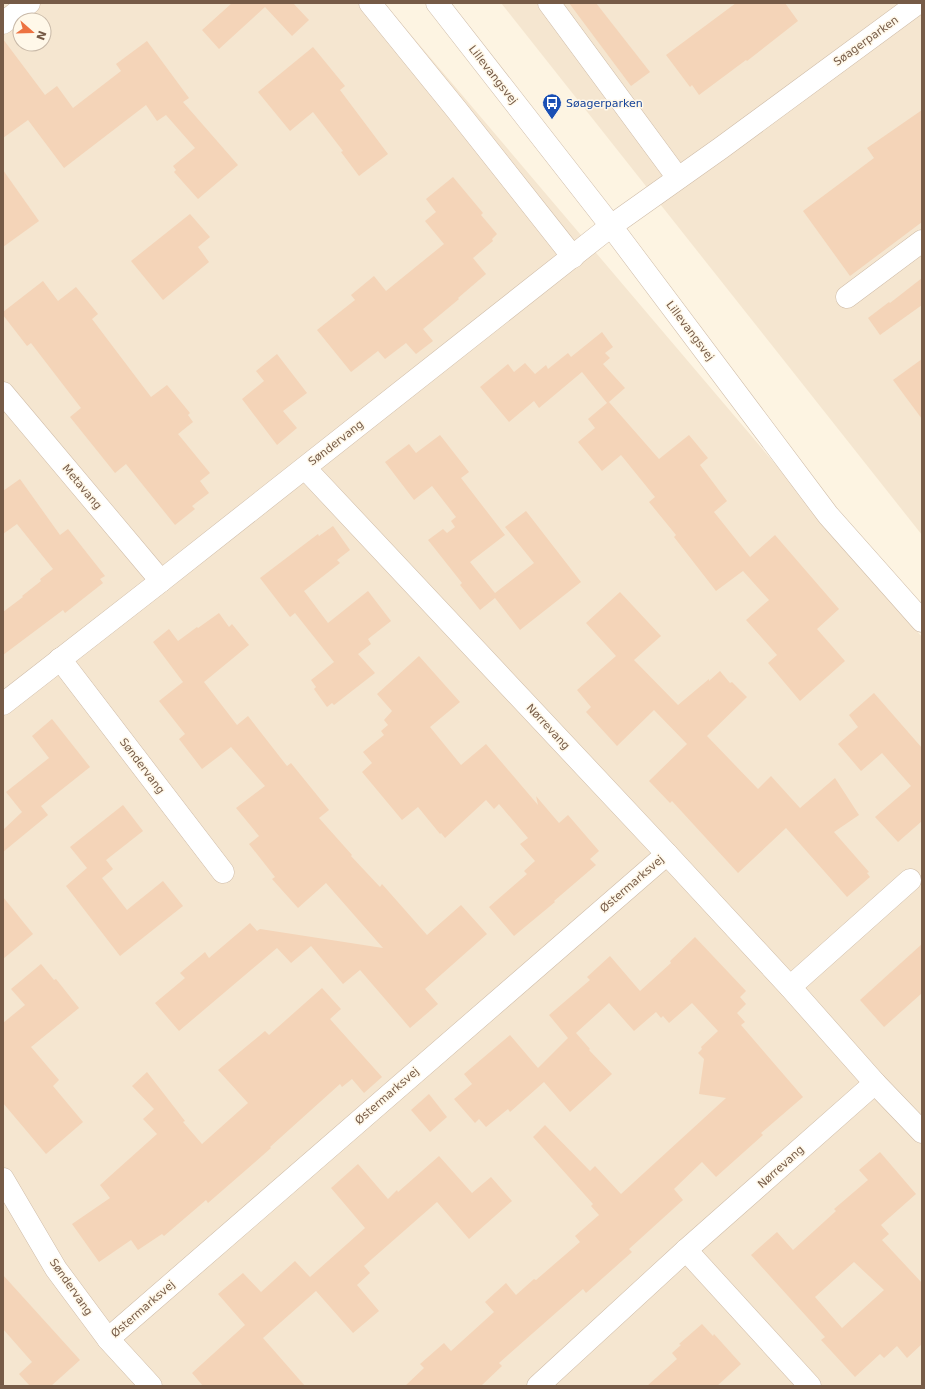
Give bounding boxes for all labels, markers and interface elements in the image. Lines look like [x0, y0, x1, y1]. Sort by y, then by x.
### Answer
north arrow [12, 12, 52, 52]
street label: Søagerparken [831, 13, 901, 69]
text: N [33, 29, 49, 42]
street label: Lillevangsvej [466, 43, 520, 107]
bus stop icon: Søagerparken [541, 92, 563, 120]
place label: Søagerparken [566, 97, 643, 110]
street label: Lillevangsvej [663, 299, 717, 363]
street label: Søndervang [306, 418, 366, 468]
street label: Metavang [59, 462, 105, 512]
street label: Nørrevang [524, 702, 572, 752]
street label: Søndervang [117, 736, 167, 796]
street label: Østermarksvej [597, 853, 667, 915]
street label: Østermarksvej [352, 1065, 422, 1127]
street label: Nørrevang [755, 1143, 807, 1191]
street label: Søndervang [47, 1256, 95, 1318]
street label: Østermarksvej [108, 1278, 178, 1340]

